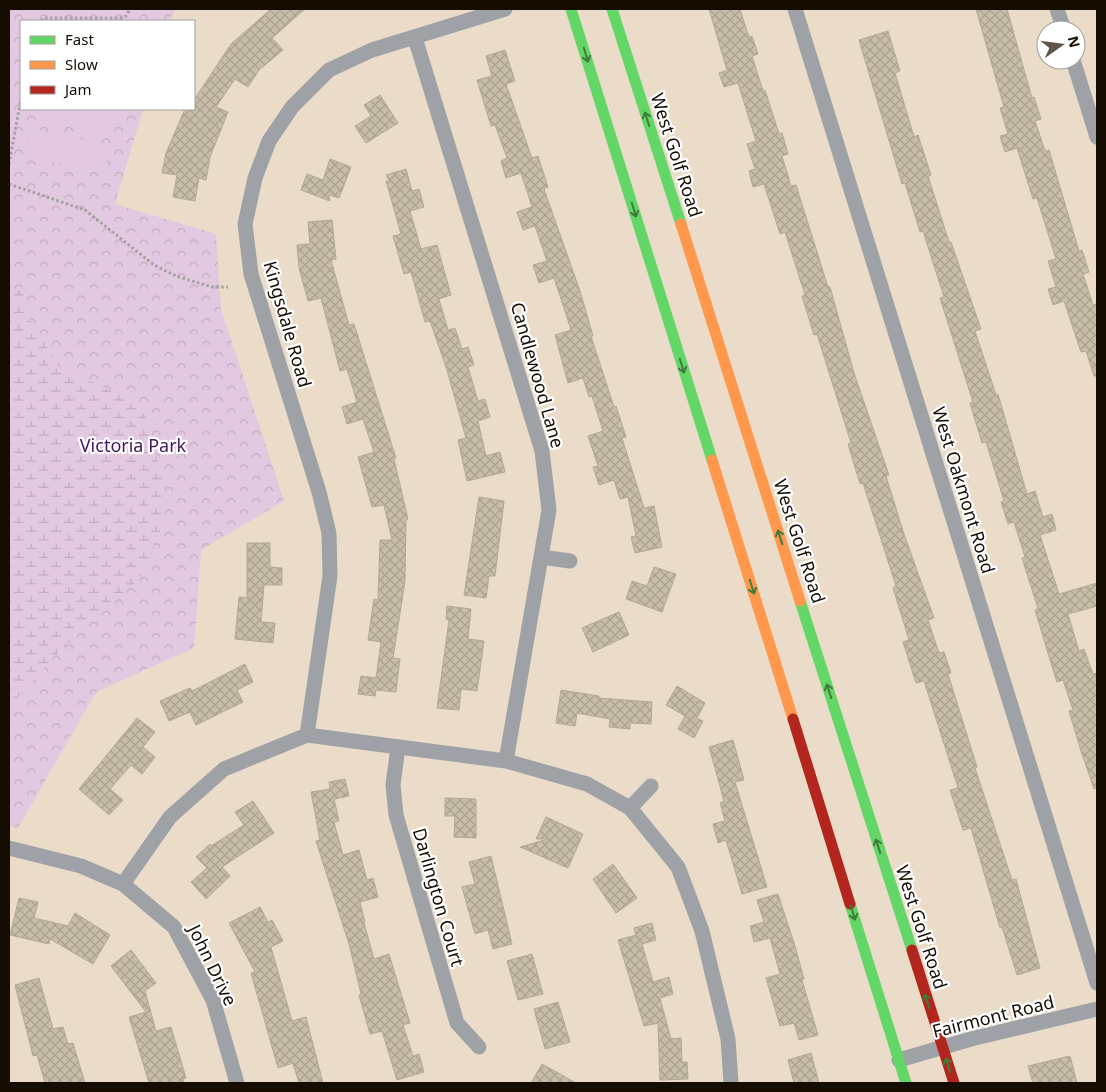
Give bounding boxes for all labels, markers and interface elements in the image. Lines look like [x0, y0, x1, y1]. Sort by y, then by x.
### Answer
legend [20, 20, 195, 110]
north arrow [1036, 20, 1086, 70]
text: Fast [65, 29, 94, 49]
text: N [1064, 34, 1085, 50]
one-way arrow [581, 47, 591, 63]
text: Slow [65, 54, 98, 74]
text: Jam [63, 79, 92, 99]
street label: West Golf Road [646, 90, 708, 220]
one-way arrow [642, 111, 651, 127]
one-way arrow [630, 202, 639, 218]
street label: Kingsdale Road [258, 258, 318, 390]
street label: Candlewood Lane [506, 299, 570, 451]
one-way arrow [678, 357, 688, 373]
street label: West Oakmont Road [927, 404, 1001, 576]
park label: Victoria Park [80, 433, 187, 457]
street label: West Golf Road [769, 476, 831, 606]
one-way arrow [775, 529, 784, 545]
one-way arrow [747, 579, 757, 595]
one-way arrow [824, 684, 833, 700]
street label: Darlington Court [408, 825, 470, 969]
one-way arrow [873, 839, 883, 855]
street label: West Golf Road [891, 862, 953, 992]
one-way arrow [849, 905, 859, 921]
street label: John Drive [182, 919, 243, 1009]
street label: Fairmont Road [930, 989, 1056, 1043]
one-way arrow [922, 994, 932, 1010]
one-way arrow [943, 1058, 952, 1074]

